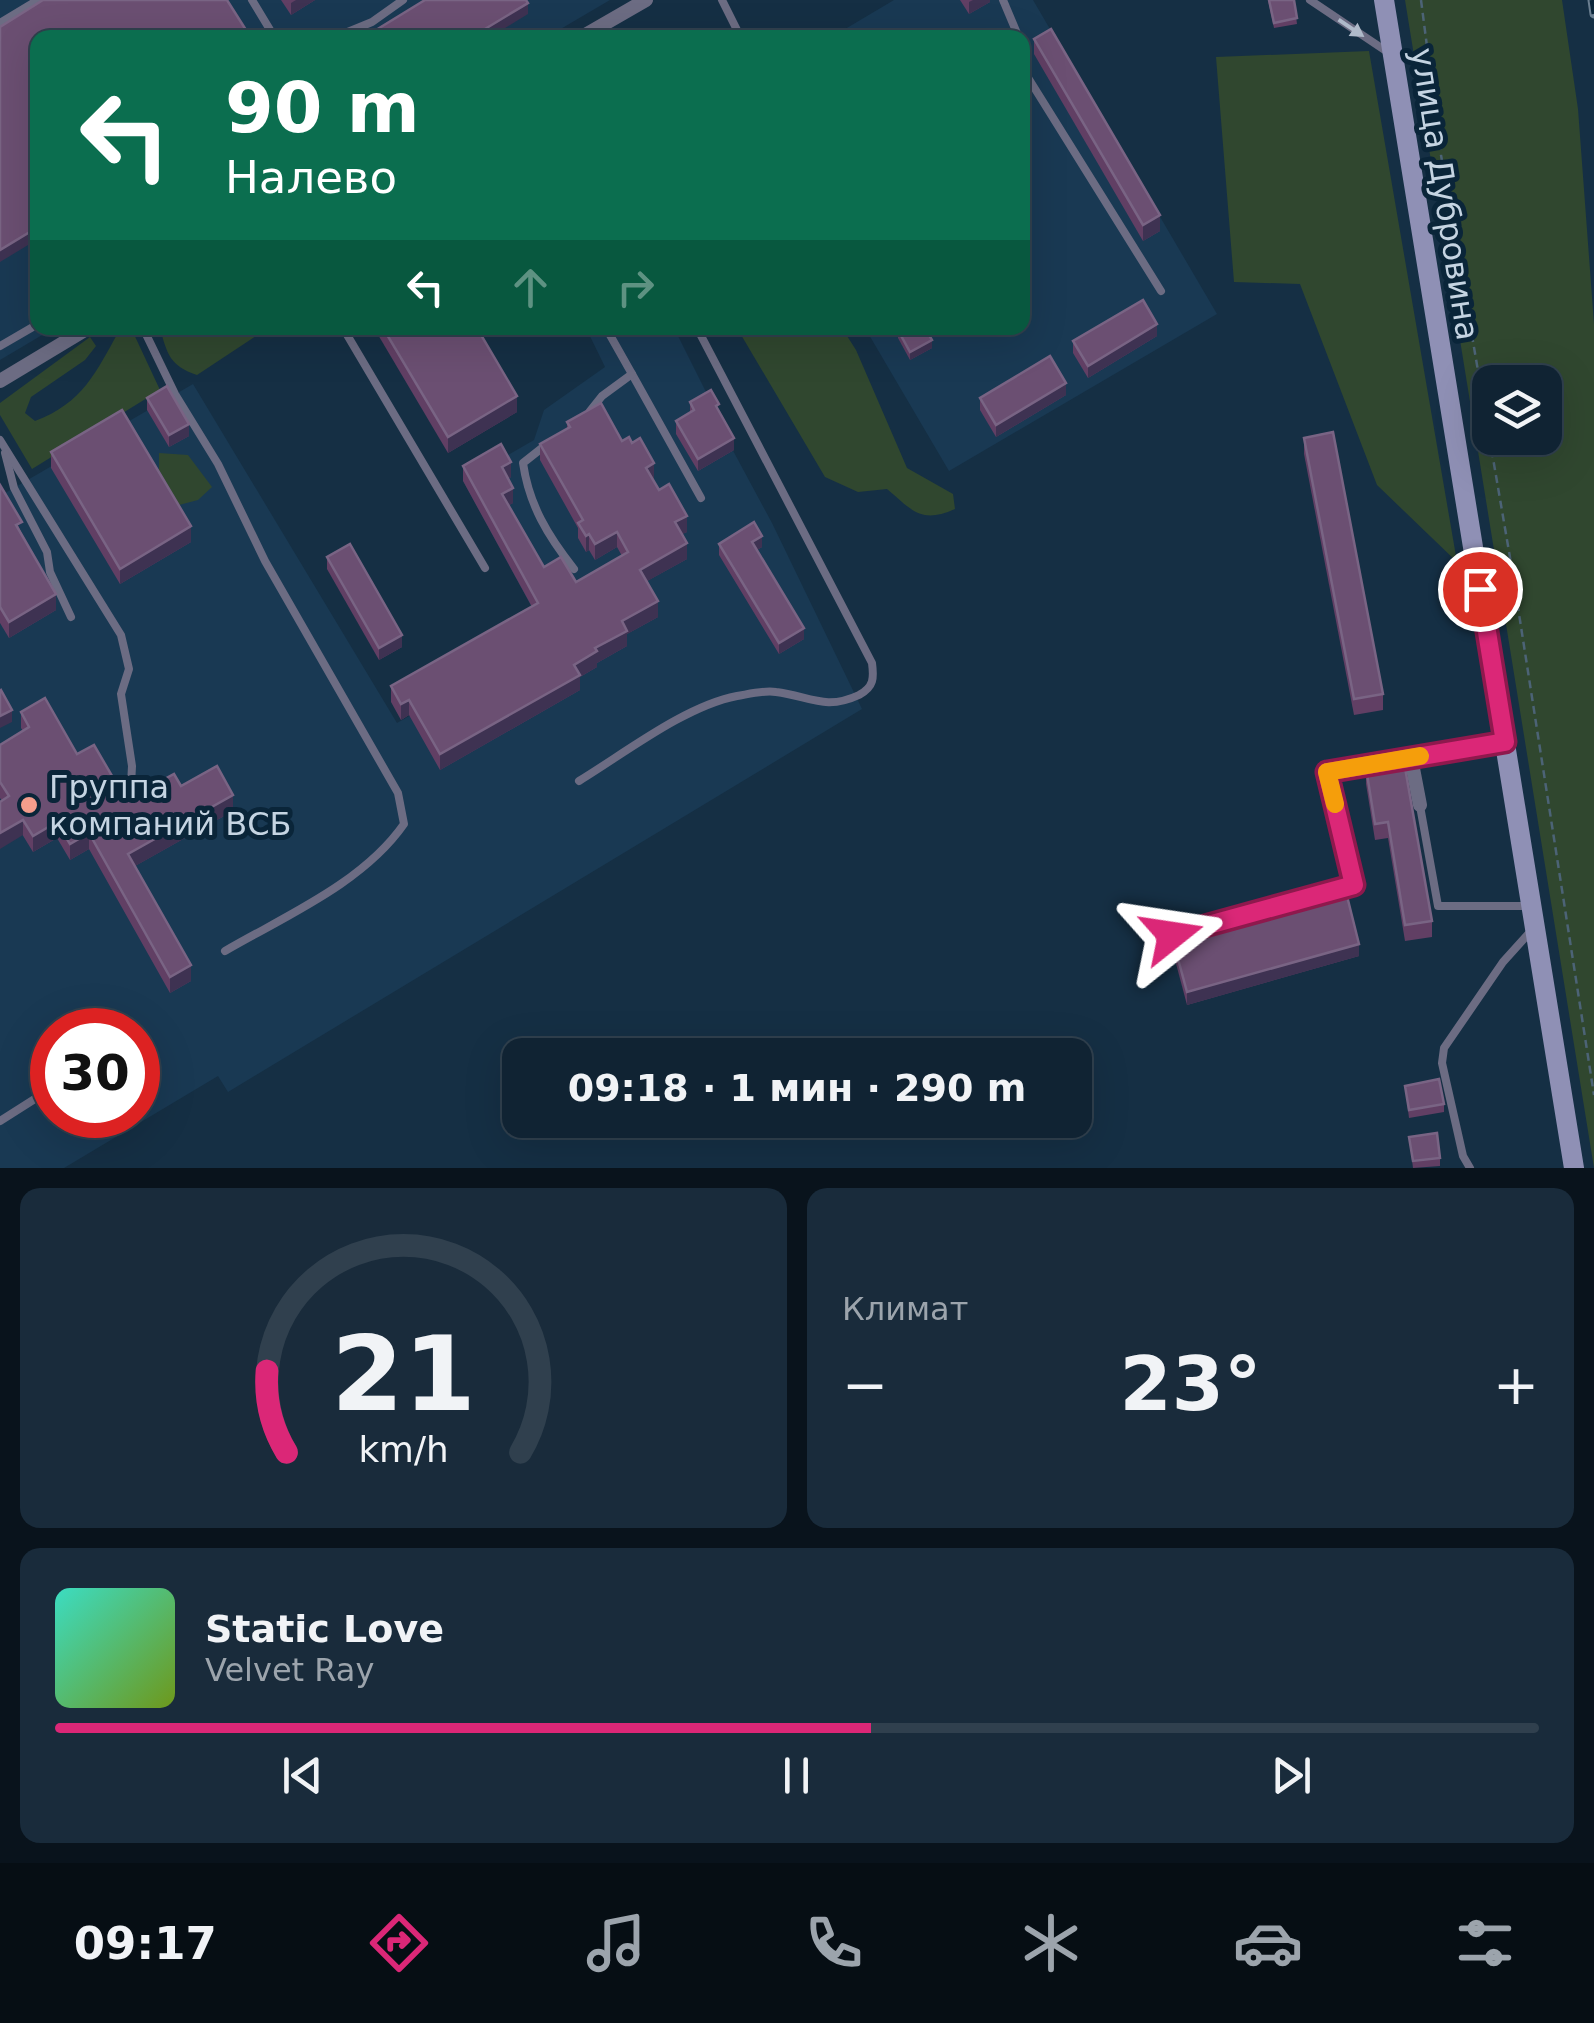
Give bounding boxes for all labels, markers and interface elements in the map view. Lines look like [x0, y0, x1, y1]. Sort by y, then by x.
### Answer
one-way arrow [1337, 18, 1364, 36]
street label: улица Дубровина [1403, 45, 1487, 343]
text: 90 m [225, 67, 420, 149]
icon: left [60, 70, 190, 200]
text: Налево [225, 151, 397, 204]
icon: left [398, 260, 453, 315]
icon: ahead [503, 260, 558, 315]
icon: right [608, 260, 663, 315]
map controls [1472, 365, 1562, 455]
button: layers [1472, 365, 1562, 455]
pin [1438, 547, 1523, 632]
icon: arrive [1453, 562, 1508, 617]
place label: Группа компаний ВСБ [49, 768, 292, 843]
marker: Группа компаний ВСБ [18, 794, 40, 816]
position arrow [1120, 883, 1224, 987]
speed limit sign: 30 [30, 1008, 160, 1138]
text: 09:18 · 1 мин · 290 m [568, 1066, 1026, 1110]
text: Климат [842, 1290, 968, 1328]
text: 21 [331, 1313, 476, 1435]
text: 23° [1120, 1340, 1261, 1428]
text: − [842, 1353, 888, 1417]
text: + [1493, 1353, 1539, 1417]
text: km/h [358, 1429, 449, 1470]
text: Static Love [205, 1607, 444, 1651]
text: Velvet Ray [205, 1651, 374, 1689]
icon: previous [275, 1748, 330, 1803]
icon: pause [769, 1748, 824, 1803]
icon: next [1264, 1748, 1319, 1803]
icon: directions [364, 1908, 434, 1978]
icon: music [581, 1908, 651, 1978]
icon: phone [799, 1908, 869, 1978]
icon: climate [1016, 1908, 1086, 1978]
icon: car [1233, 1908, 1303, 1978]
icon: filters [1450, 1908, 1520, 1978]
text: 09:17 [74, 1917, 217, 1970]

